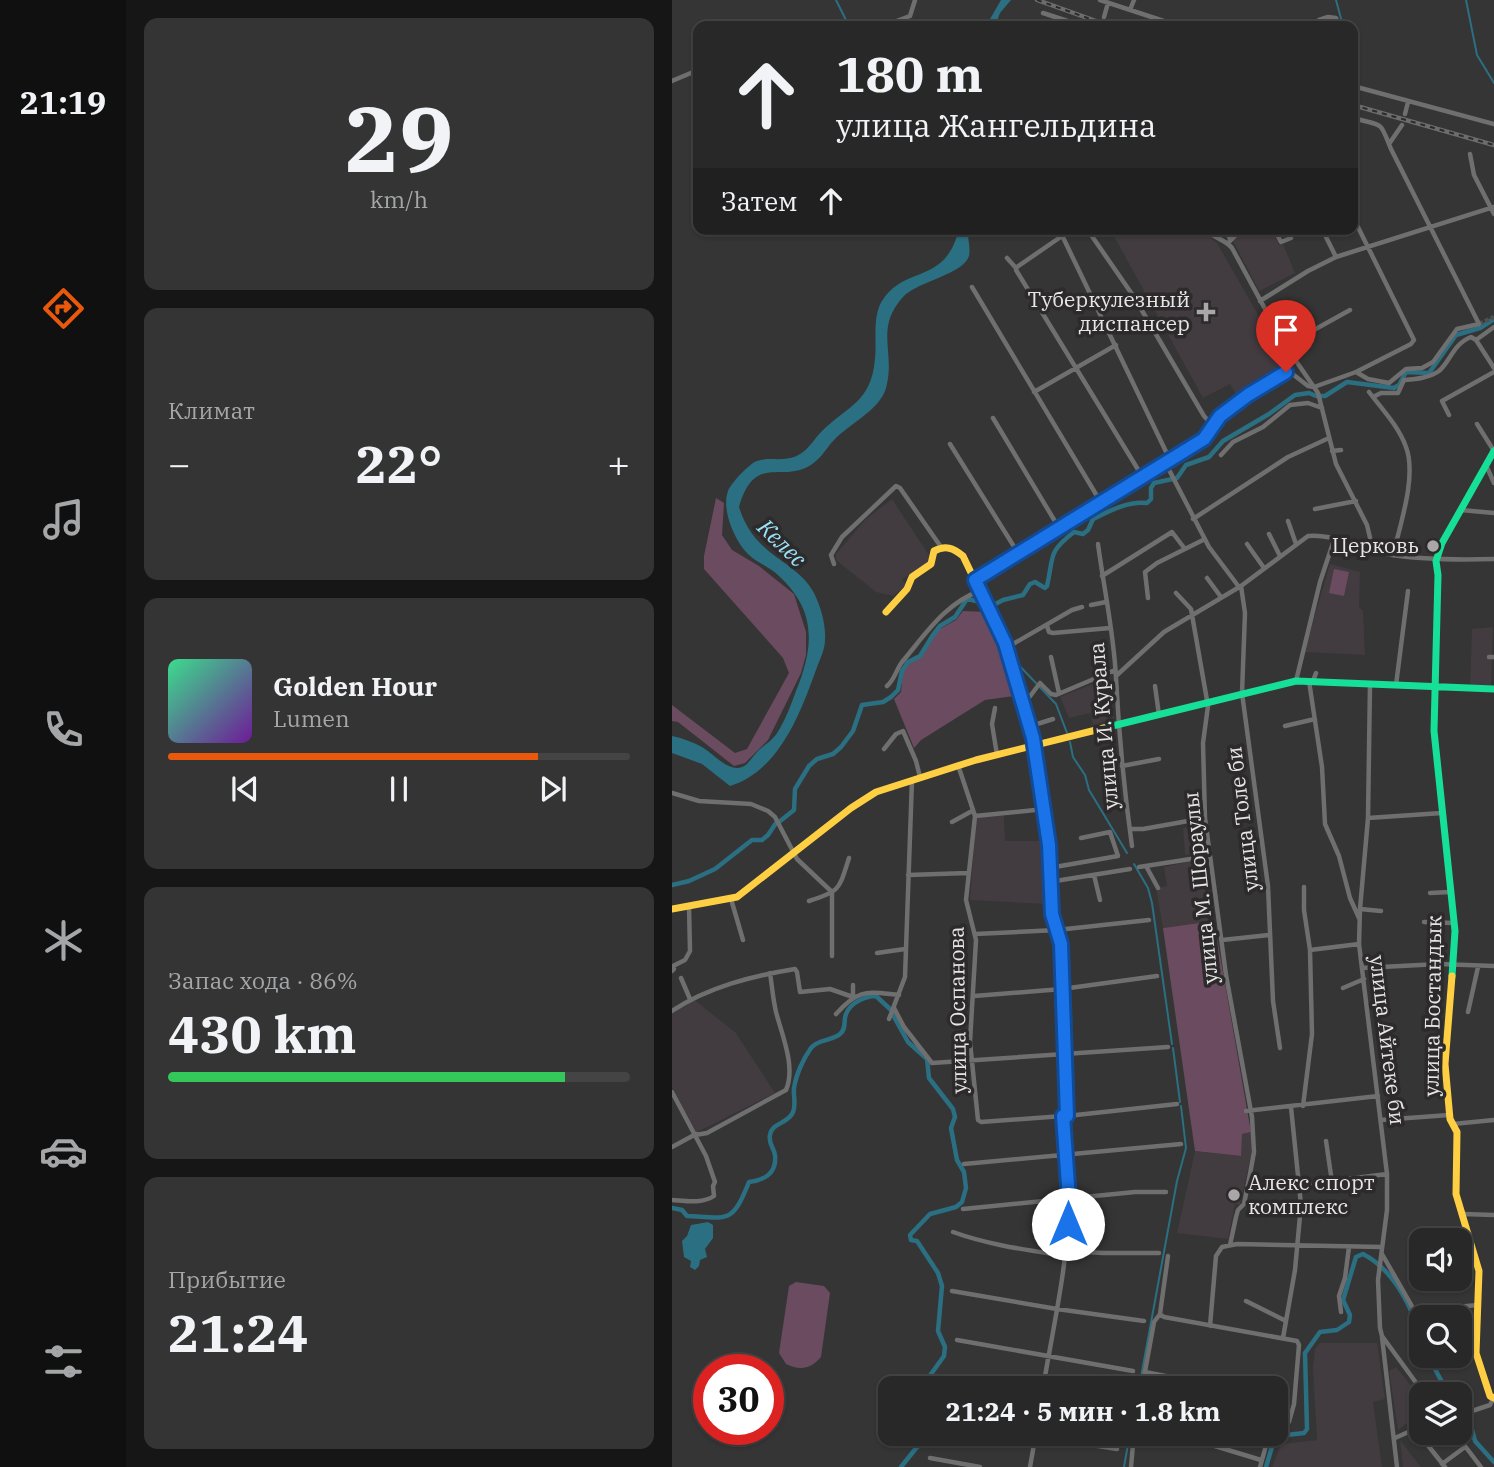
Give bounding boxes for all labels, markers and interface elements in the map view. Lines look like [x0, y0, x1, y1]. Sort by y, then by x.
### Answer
text: 180 m [836, 42, 983, 105]
icon: ahead [721, 49, 812, 140]
text: 29 [344, 79, 454, 197]
text: 21:19 [20, 81, 106, 123]
text: улица Жангельдина [836, 104, 1156, 146]
icon: ahead [812, 182, 850, 220]
text: km/h [370, 184, 428, 214]
text: Затем [721, 184, 798, 218]
icon: directions [39, 284, 88, 333]
place label: Туберкулезный диспансер [1027, 285, 1190, 337]
pin [1256, 300, 1316, 372]
marker: Туберкулезный диспансер [1196, 302, 1216, 322]
icon: arrive [1267, 311, 1305, 349]
text: Климат [168, 395, 255, 425]
text: 22° [356, 430, 442, 497]
text: − [168, 439, 191, 488]
text: + [607, 439, 630, 488]
icon: music [39, 495, 88, 544]
water label: Келес [751, 511, 814, 573]
place label: Церковь [1332, 531, 1419, 559]
marker: Церковь [1425, 538, 1441, 554]
street label: улица И. Курала [1082, 641, 1124, 811]
text: Golden Hour [273, 669, 437, 703]
text: Lumen [273, 703, 350, 733]
icon: phone [39, 705, 88, 754]
street label: улица Толе би [1219, 745, 1265, 893]
icon: previous [226, 770, 264, 808]
icon: pause [380, 770, 418, 808]
icon: next [534, 770, 572, 808]
street label: улица М. Шораулы [1176, 791, 1224, 986]
street label: улица Бостандык [1416, 915, 1448, 1097]
icon: climate [39, 916, 88, 965]
street label: улица Оспанова [942, 926, 972, 1094]
street label: улица Айтеке би [1364, 953, 1412, 1126]
text: Запас хода · 86% [168, 965, 358, 995]
text: 430 km [168, 1000, 357, 1067]
icon: car [39, 1127, 88, 1176]
place label: Алекс спорт комплекс [1248, 1168, 1375, 1220]
position arrow [1031, 1187, 1105, 1261]
marker: Алекс спорт комплекс [1226, 1187, 1242, 1203]
map controls [1409, 1228, 1472, 1445]
button: sound [1409, 1228, 1472, 1291]
text: Прибытие [168, 1264, 286, 1294]
text: 21:24 [168, 1299, 309, 1366]
button: search [1409, 1305, 1472, 1368]
icon: filters [39, 1337, 88, 1386]
speed limit sign: 30 [693, 1354, 784, 1445]
button: layers [1409, 1382, 1472, 1445]
text: 21:24 · 5 мин · 1.8 km [945, 1394, 1221, 1428]

